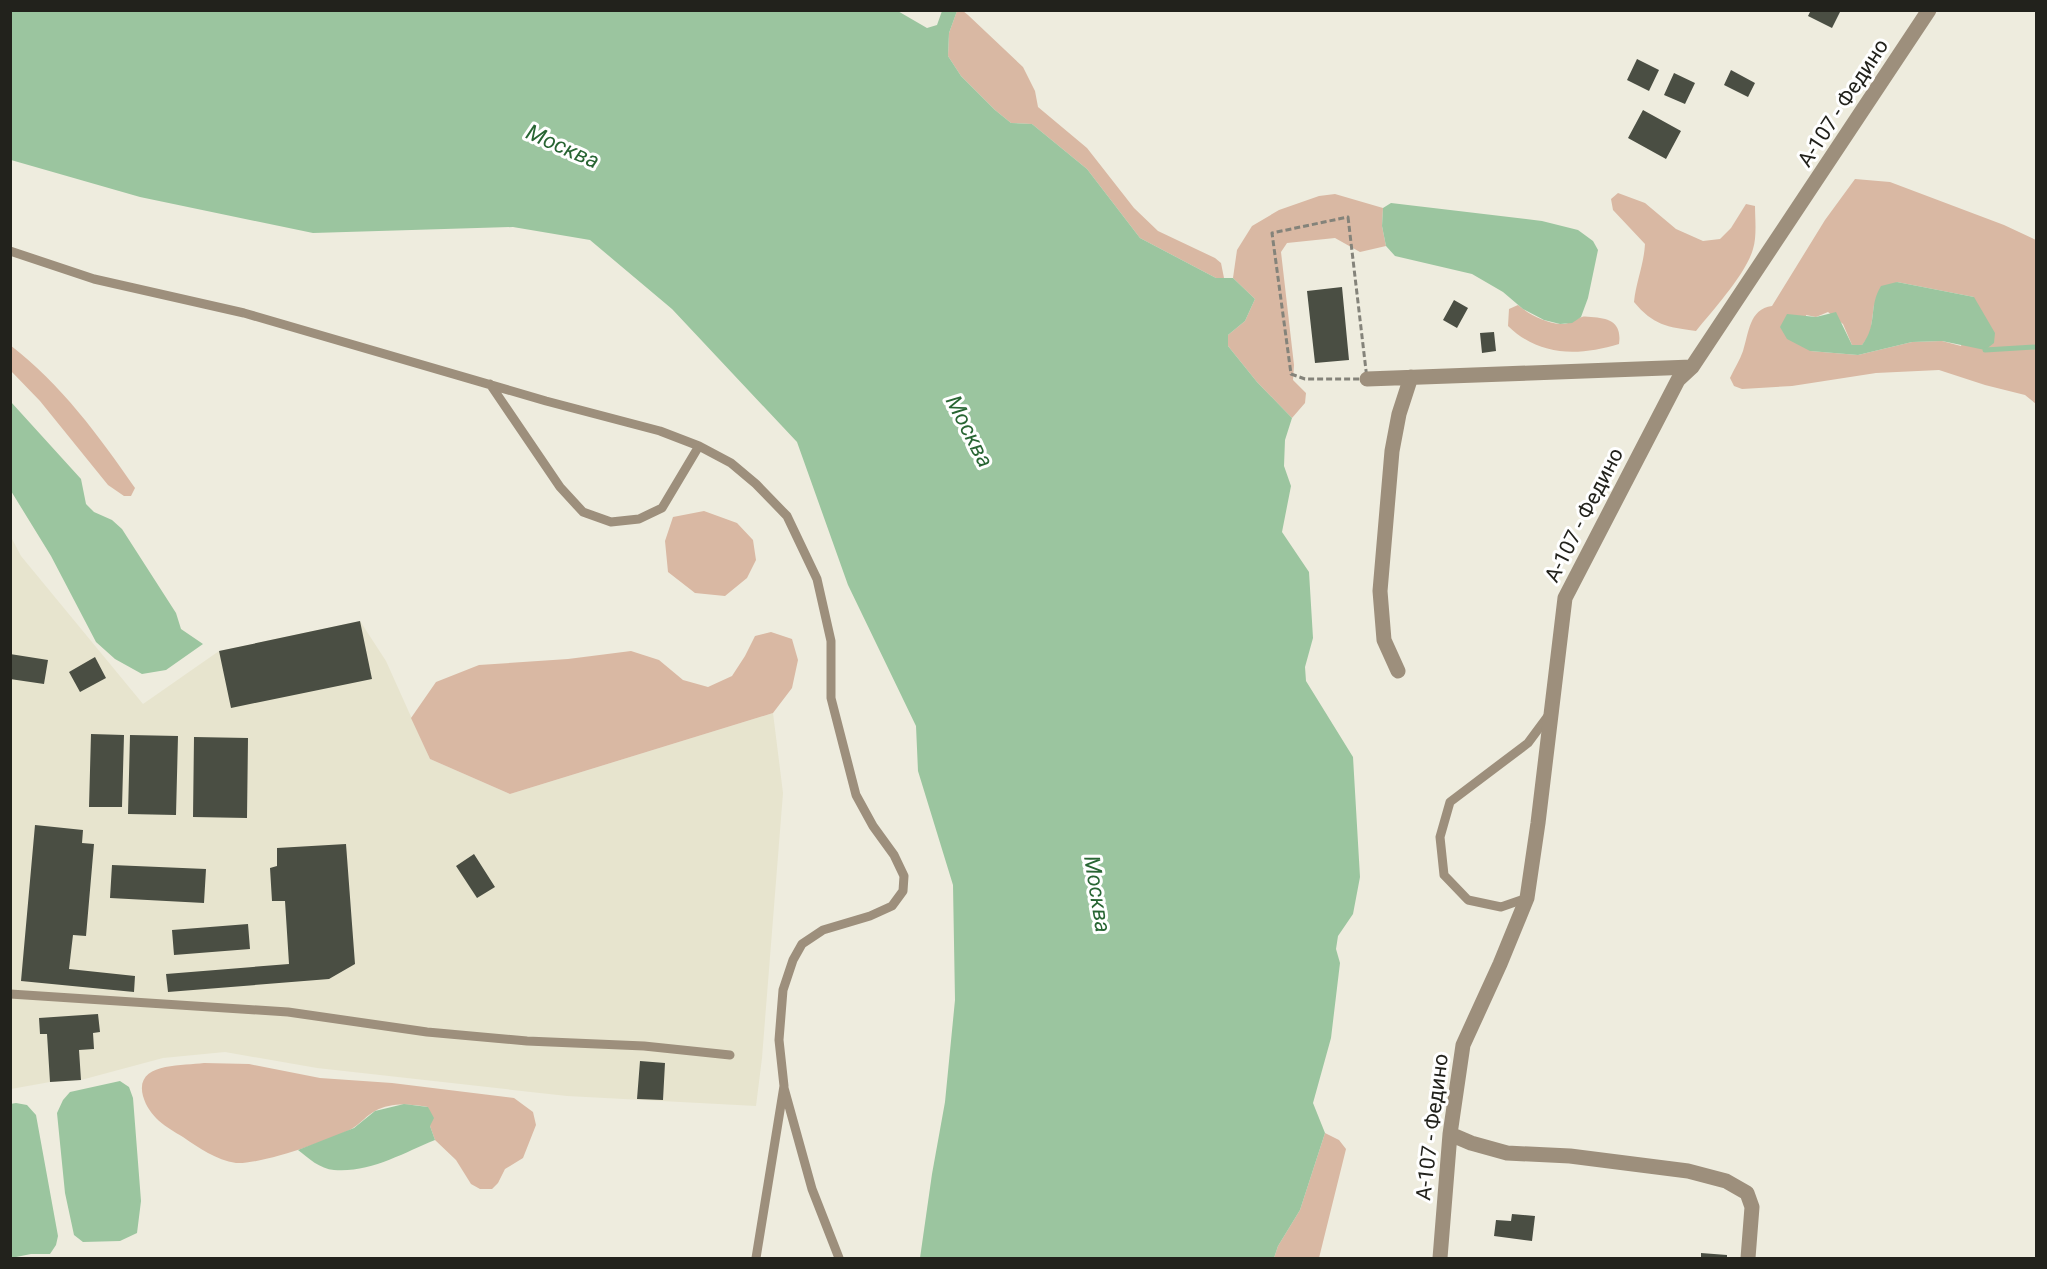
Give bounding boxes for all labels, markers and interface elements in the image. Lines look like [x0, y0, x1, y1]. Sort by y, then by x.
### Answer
street label: А-107 - Федино [1793, 35, 1893, 171]
water label: Москва [522, 119, 603, 174]
water label: Москва [941, 391, 998, 471]
street label: А-107 - Федино [1540, 444, 1628, 586]
water label: Москва [1079, 854, 1116, 934]
street label: А-107 - Федино [1411, 1052, 1453, 1202]

